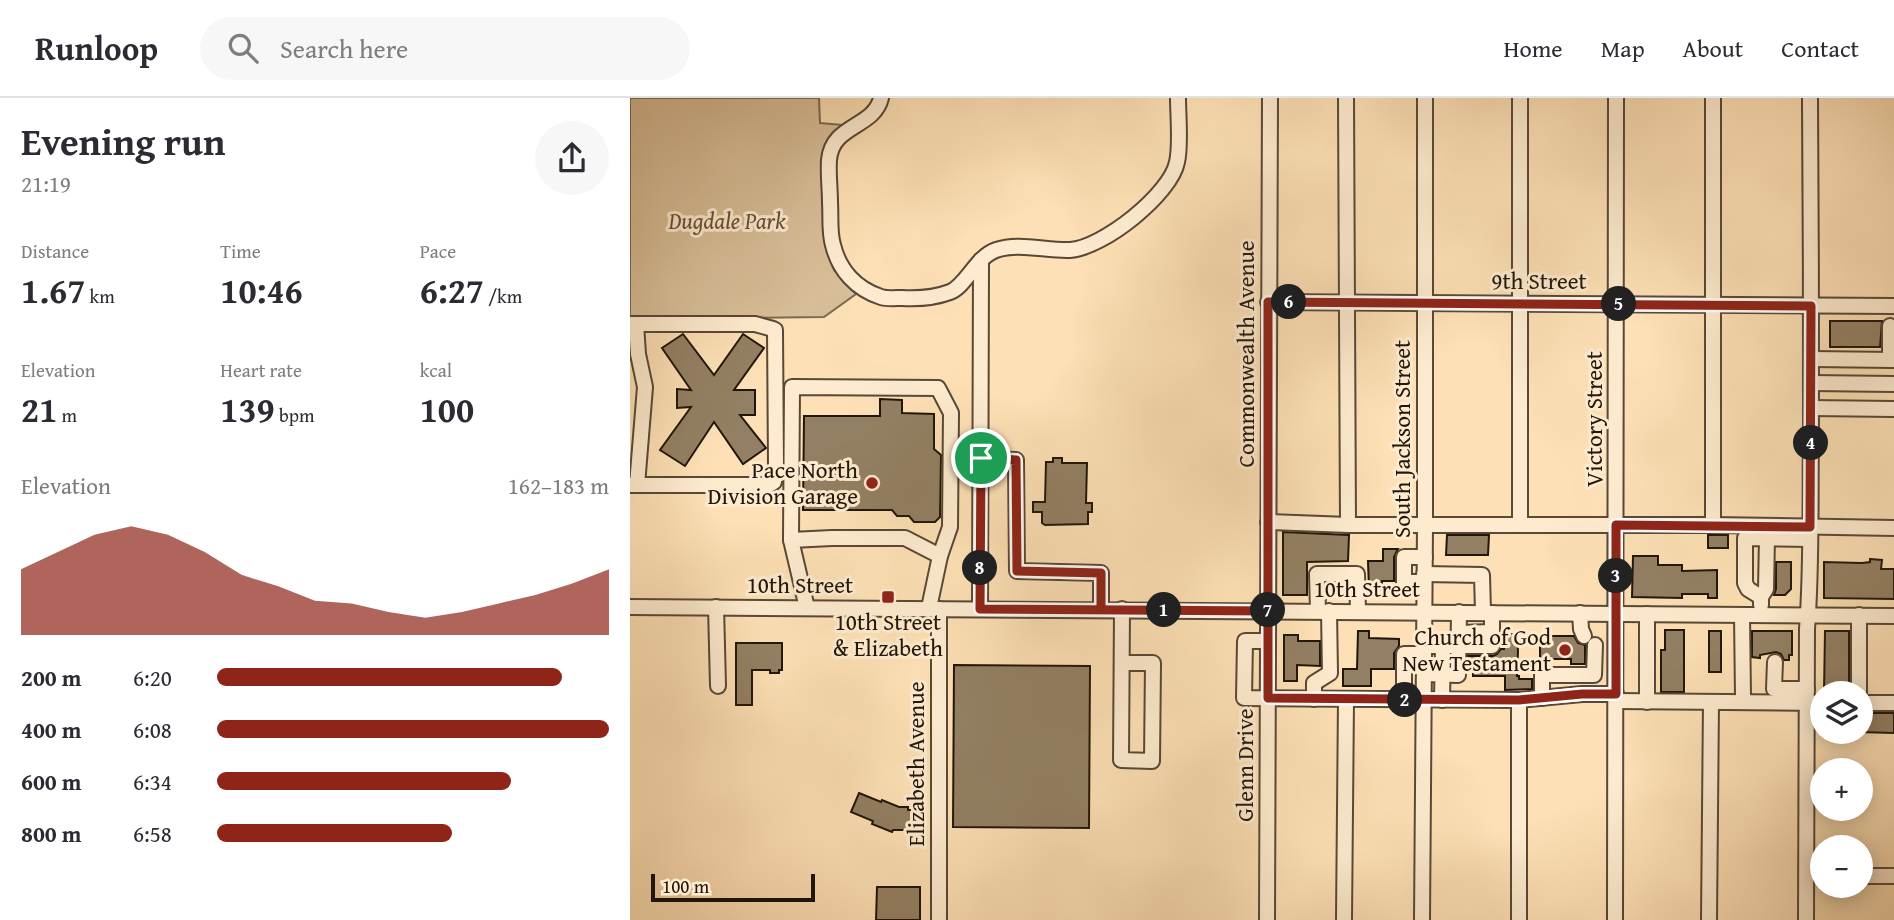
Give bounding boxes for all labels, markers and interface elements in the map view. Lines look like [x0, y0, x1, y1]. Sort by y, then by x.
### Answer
search box [200, 17, 690, 80]
text: Runloop [35, 24, 158, 72]
icon: search [224, 29, 262, 67]
text: Search here [280, 29, 408, 68]
text: Home [1504, 31, 1563, 66]
text: Map [1601, 31, 1645, 66]
text: About [1683, 31, 1743, 66]
text: Contact [1781, 31, 1859, 66]
text: Evening run [21, 113, 225, 169]
button: share [535, 121, 609, 195]
text: 21:19 [21, 167, 71, 200]
park label: Dugdale Park [667, 204, 786, 237]
text: Distance [21, 237, 89, 265]
text: Time [220, 237, 261, 265]
text: Pace [420, 237, 456, 265]
street label: Commonwealth Avenue [1229, 240, 1262, 468]
street label: 9th Street [1491, 264, 1587, 297]
text: 1.67 [21, 265, 85, 316]
text: 10:46 [220, 265, 303, 316]
text: 6:27 [420, 265, 484, 316]
text: km [85, 282, 115, 310]
text: /km [484, 282, 522, 310]
pin: 6 [1272, 284, 1306, 320]
pin: 5 [1602, 286, 1636, 322]
text: 6 [1284, 287, 1293, 315]
text: 5 [1614, 289, 1623, 317]
street label: South Jackson Street [1385, 340, 1418, 538]
street label: Victory Street [1577, 351, 1610, 487]
text: Elevation [21, 356, 95, 384]
text: Heart rate [220, 356, 302, 384]
text: kcal [420, 356, 452, 384]
text: 21 [21, 384, 57, 435]
text: 139 [220, 384, 275, 435]
text: 100 [420, 384, 474, 435]
text: m [57, 401, 77, 429]
text: bpm [275, 401, 315, 429]
pin: 4 [1794, 426, 1828, 460]
pin [951, 428, 1011, 488]
text: 4 [1806, 428, 1815, 456]
icon: arrive [962, 439, 1000, 477]
place label: Pace North Division Garage [708, 453, 858, 512]
text: Elevation [21, 469, 111, 502]
text: 162–183 m [508, 469, 609, 502]
marker: Pace North Division Garage [864, 475, 880, 491]
pin: 8 [962, 550, 998, 586]
text: 8 [975, 553, 984, 581]
pin: 3 [1598, 559, 1634, 594]
text: 3 [1611, 561, 1620, 589]
street label: 10th Street [747, 568, 853, 601]
street label: 10th Street [1314, 572, 1420, 605]
marker: 10th Street & Elizabeth [880, 589, 896, 605]
pin: 1 [1146, 592, 1182, 628]
pin: 7 [1250, 592, 1286, 628]
text: 1 [1159, 595, 1168, 623]
text: 7 [1263, 595, 1272, 623]
place label: 10th Street & Elizabeth [833, 605, 943, 664]
place label: Church of God New Testament [1402, 620, 1552, 679]
marker: Church of God New Testament [1557, 642, 1573, 658]
text: 200 m [21, 661, 82, 694]
text: 6:20 [133, 661, 172, 694]
map controls [1810, 681, 1873, 898]
button: layers [1810, 681, 1873, 744]
street label: Elizabeth Avenue [899, 682, 932, 846]
pin: 2 [1388, 682, 1422, 718]
text: 2 [1400, 685, 1409, 713]
street label: Glenn Drive [1228, 708, 1261, 822]
text: 400 m [21, 713, 82, 746]
text: 6:08 [133, 713, 172, 746]
button: + [1810, 758, 1873, 821]
text: 600 m [21, 765, 82, 798]
text: 6:34 [133, 765, 172, 798]
text: 800 m [21, 817, 82, 850]
text: 6:58 [133, 817, 172, 850]
button: − [1810, 835, 1873, 898]
scale bar [651, 871, 816, 903]
text: 100 m [662, 872, 709, 900]

